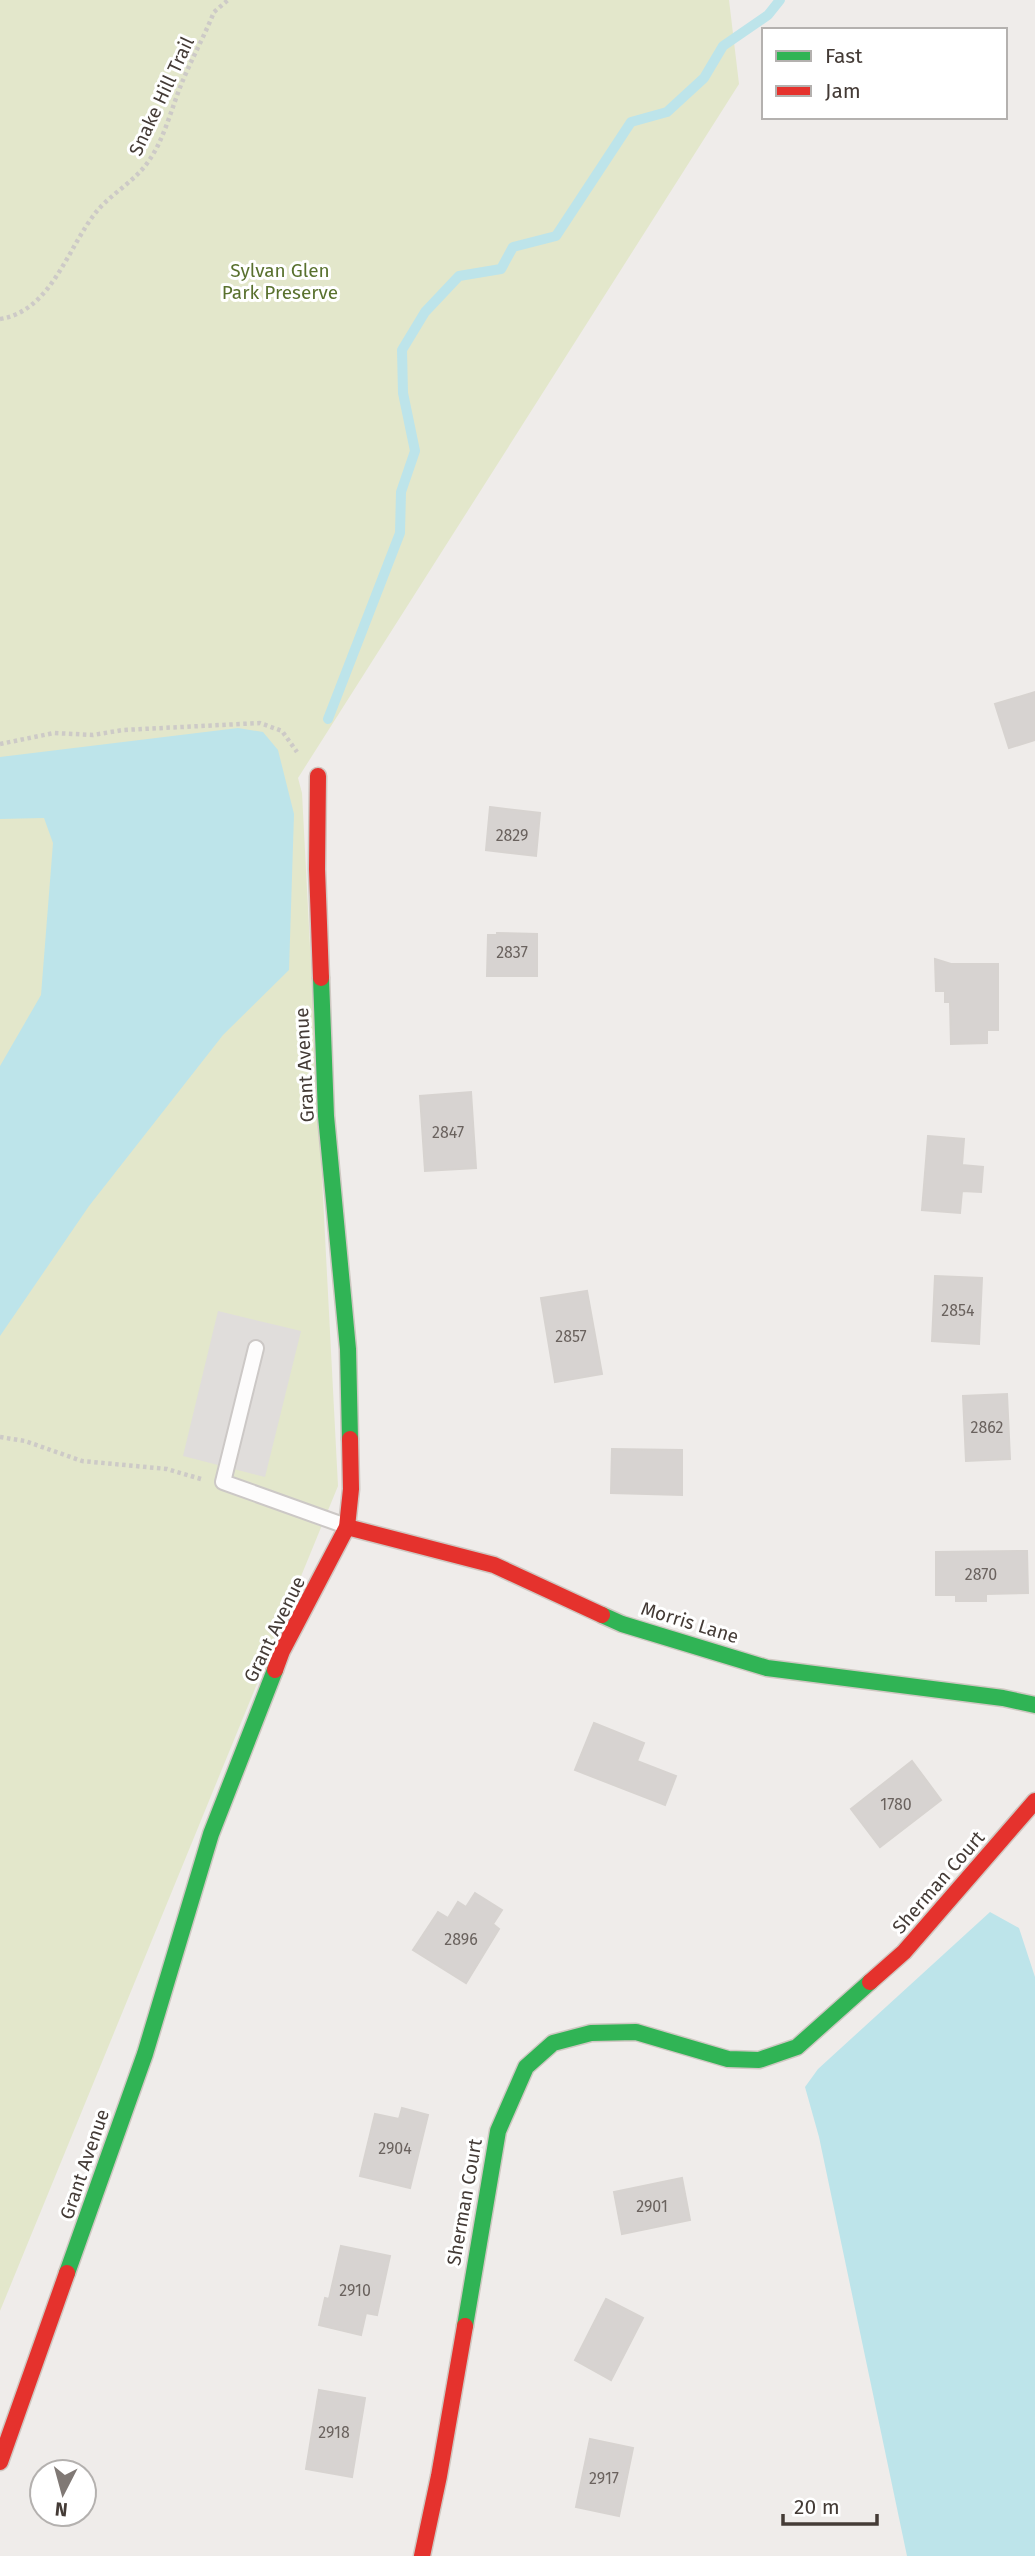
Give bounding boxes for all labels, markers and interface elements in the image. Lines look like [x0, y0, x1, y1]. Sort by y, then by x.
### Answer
legend [762, 28, 1007, 119]
street label: Snake Hill Trail [124, 33, 199, 159]
text: Fast [825, 43, 863, 69]
text: Jam [825, 78, 861, 104]
park label: Sylvan Glen Park Preserve [222, 259, 338, 304]
house number: 2829 [496, 826, 528, 845]
house number: 2837 [496, 943, 528, 962]
street label: Grant Avenue [290, 1007, 319, 1123]
house number: 2847 [432, 1123, 464, 1142]
house number: 2854 [941, 1301, 975, 1320]
house number: 2857 [555, 1327, 587, 1346]
house number: 2862 [971, 1418, 1004, 1437]
house number: 2870 [965, 1565, 997, 1584]
street label: Grant Avenue [239, 1572, 310, 1686]
street label: Morris Lane [638, 1597, 741, 1648]
house number: 1780 [880, 1795, 912, 1814]
street label: Sherman Court [888, 1826, 989, 1938]
house number: 2896 [444, 1930, 478, 1949]
street label: Grant Avenue [55, 2106, 114, 2222]
street label: Sherman Court [442, 2137, 487, 2267]
house number: 2904 [378, 2139, 412, 2158]
house number: 2901 [636, 2197, 668, 2216]
house number: 2910 [339, 2281, 371, 2300]
house number: 2918 [318, 2423, 350, 2442]
north arrow [28, 2458, 98, 2528]
house number: 2917 [589, 2469, 619, 2488]
scale bar [783, 2482, 878, 2526]
text: 20 m [794, 2494, 840, 2520]
text: N [54, 2497, 69, 2522]

